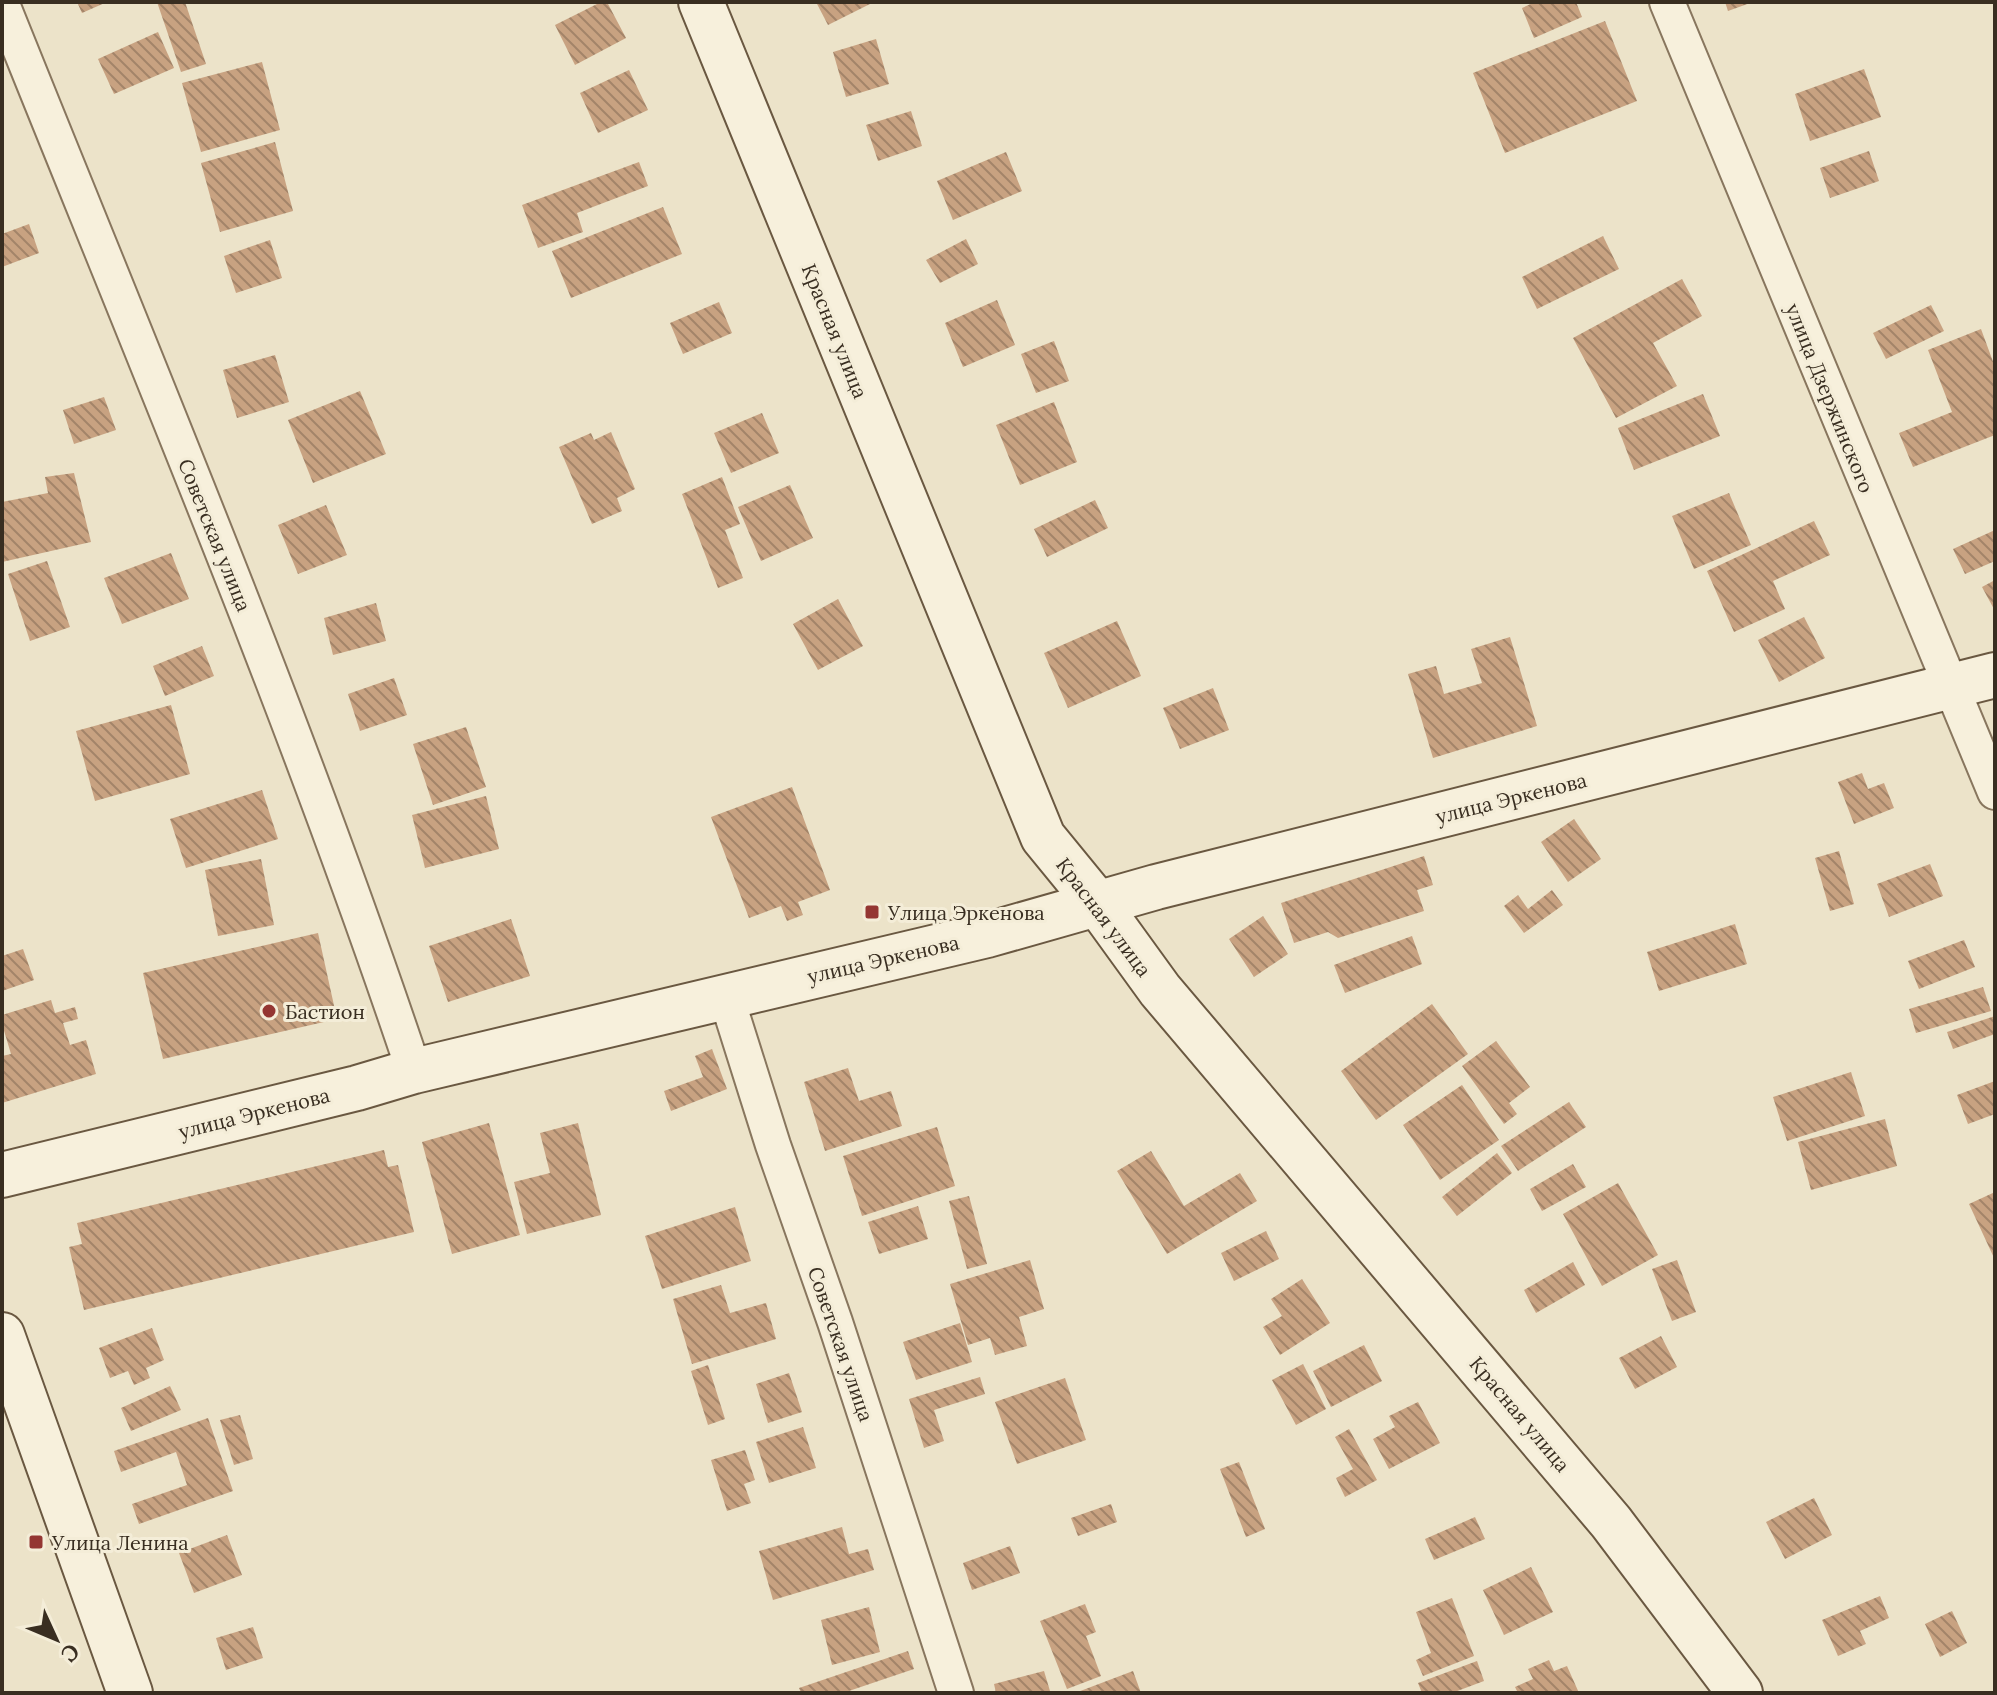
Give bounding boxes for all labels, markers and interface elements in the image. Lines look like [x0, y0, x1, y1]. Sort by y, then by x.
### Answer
street label: Красная улица [797, 260, 873, 402]
street label: улица Дзержинского [1780, 299, 1880, 497]
street label: Советская улица [173, 455, 257, 615]
street label: улица Эркенова [1433, 767, 1589, 829]
street label: Красная улица [1051, 852, 1157, 982]
place label: Улица Эркенова [887, 900, 1045, 925]
marker: Улица Эркенова [863, 903, 881, 921]
street label: улица Эркенова [805, 929, 961, 989]
place label: Бастион [285, 999, 365, 1024]
marker: Бастион [260, 1002, 278, 1020]
street label: улица Эркенова [176, 1082, 332, 1144]
street label: Советская улица [803, 1263, 879, 1425]
street label: Красная улица [1464, 1351, 1576, 1477]
place label: Улица Ленина [51, 1530, 189, 1555]
marker: Улица Ленина [27, 1533, 45, 1551]
north arrow [16, 1599, 96, 1679]
text: С [55, 1638, 86, 1668]

